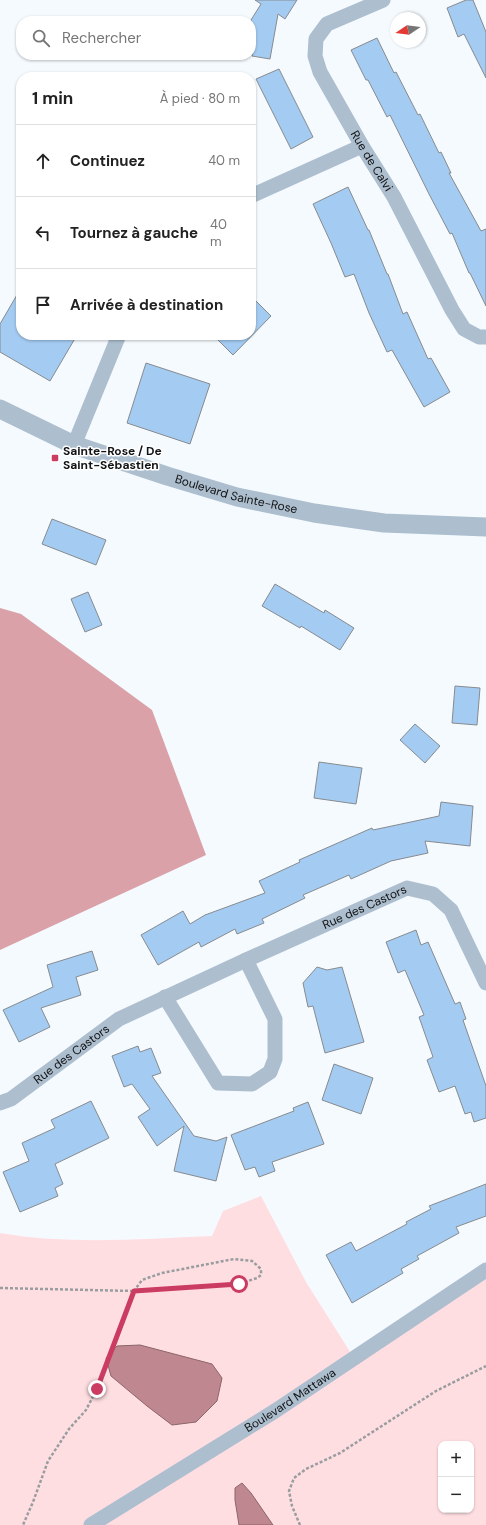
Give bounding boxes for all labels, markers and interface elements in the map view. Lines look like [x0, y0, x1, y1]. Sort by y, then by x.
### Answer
north arrow [390, 12, 426, 48]
search box [16, 16, 256, 60]
icon: search [30, 27, 52, 49]
text: Rechercher [62, 28, 141, 48]
text: 1 min [32, 87, 73, 109]
text: À pied · 80 m [160, 90, 240, 107]
street label: Rue de Calvi [347, 127, 396, 194]
icon: ahead [32, 150, 54, 172]
text: Continuez [70, 151, 145, 171]
text: 40 m [208, 152, 240, 169]
text: 40 m [210, 216, 227, 250]
icon: left [32, 222, 54, 244]
text: Tournez à gauche [70, 223, 198, 243]
icon: arrive [32, 294, 54, 316]
text: Arrivée à destination [70, 295, 223, 315]
place label: Sainte-Rose / De Saint-Sébastien [63, 443, 162, 473]
marker: Sainte-Rose / De Saint-Sébastien [50, 453, 60, 463]
street label: Boulevard Sainte-Rose [173, 471, 299, 517]
street label: Rue des Castors [320, 881, 409, 933]
street label: Rue des Castors [30, 1021, 113, 1088]
route start [230, 1275, 248, 1293]
street label: Boulevard Mattawa [242, 1365, 339, 1436]
route end [88, 1380, 106, 1398]
map controls [438, 1441, 474, 1513]
button: + [438, 1441, 474, 1477]
button: − [438, 1477, 474, 1513]

